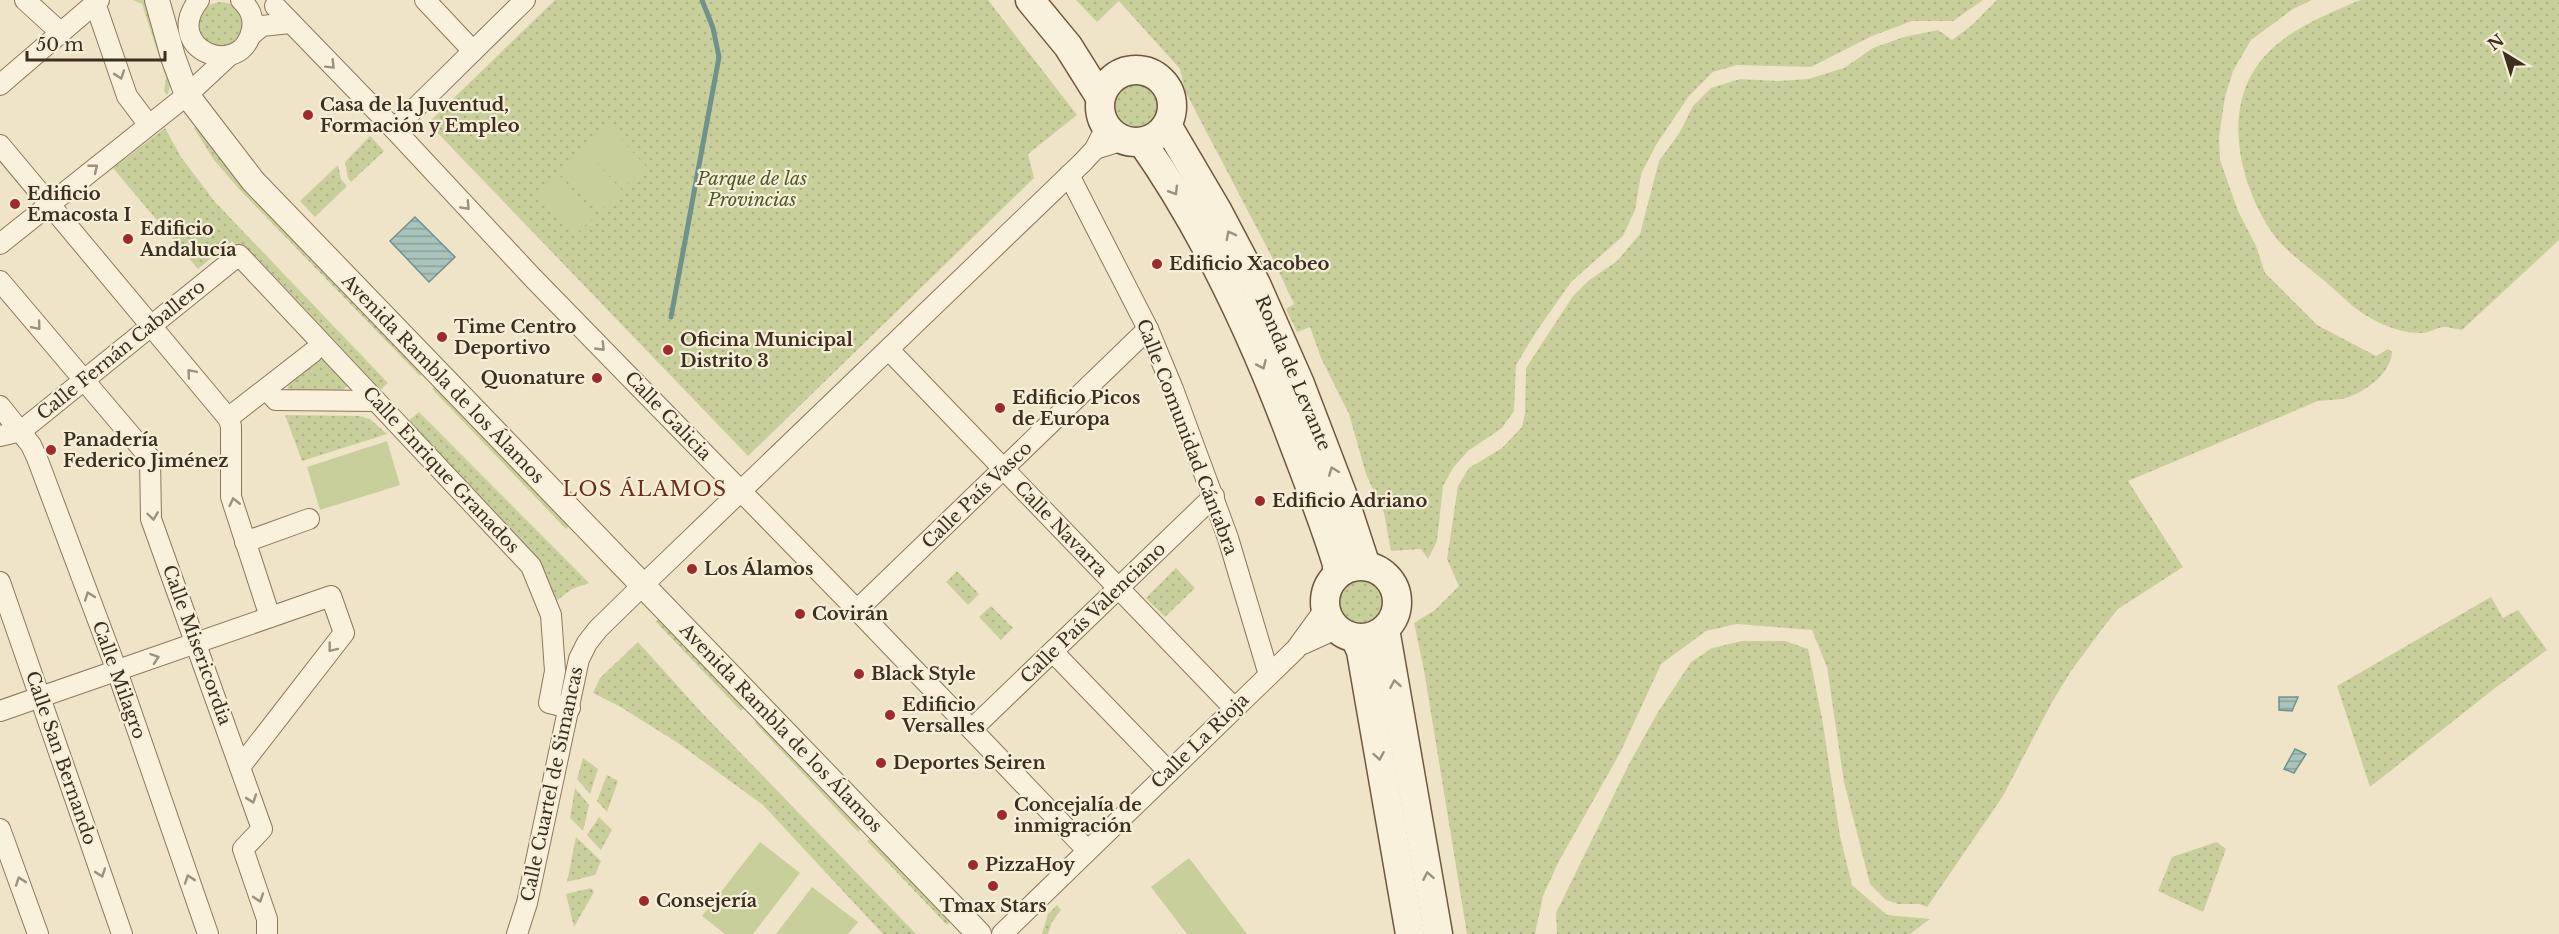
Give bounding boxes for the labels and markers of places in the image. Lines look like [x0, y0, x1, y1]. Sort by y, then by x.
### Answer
place label: Casa de la Juventud, Formación y Empleo [320, 94, 520, 137]
marker: Casa de la Juventud, Formación y Empleo [301, 108, 315, 122]
place label: Edificio Emacosta I [27, 183, 131, 226]
marker: Edificio Emacosta I [8, 197, 22, 211]
place label: Edificio Andalucía [139, 218, 237, 261]
marker: Edificio Andalucía [121, 232, 135, 246]
place label: Edificio Xacobeo [1169, 253, 1329, 275]
marker: Edificio Xacobeo [1150, 257, 1164, 271]
place label: Time Centro Deportivo [454, 316, 577, 359]
place label: Oficina Municipal Distrito 3 [680, 329, 853, 372]
marker: Time Centro Deportivo [435, 330, 449, 344]
marker: Oficina Municipal Distrito 3 [661, 343, 675, 357]
place label: Quonature [481, 367, 585, 389]
marker: Quonature [590, 371, 604, 385]
place label: Edificio Picos de Europa [1012, 387, 1140, 430]
marker: Edificio Picos de Europa [993, 401, 1007, 415]
place label: Panadería Federico Jiménez [63, 429, 228, 472]
marker: Panadería Federico Jiménez [44, 443, 58, 457]
place label: Edificio Adriano [1272, 490, 1427, 512]
marker: Edificio Adriano [1253, 494, 1267, 508]
place label: Los Álamos [704, 557, 813, 580]
marker: Los Álamos [685, 562, 699, 576]
place label: Covirán [812, 603, 888, 625]
marker: Covirán [793, 607, 807, 621]
place label: Black Style [871, 663, 976, 685]
marker: Black Style [852, 667, 866, 681]
place label: Edificio Versalles [901, 694, 985, 737]
marker: Edificio Versalles [883, 708, 897, 722]
place label: Deportes Seiren [893, 752, 1045, 774]
marker: Deportes Seiren [874, 756, 888, 770]
place label: Concejalía de inmigración [1014, 794, 1142, 837]
marker: Concejalía de inmigración [995, 808, 1009, 822]
place label: PizzaHoy [985, 854, 1075, 876]
marker: PizzaHoy [966, 858, 980, 872]
marker: Tmax Stars [986, 879, 1000, 893]
place label: Consejería [656, 890, 758, 912]
marker: Consejería [637, 894, 651, 908]
place label: Tmax Stars [939, 895, 1047, 917]

